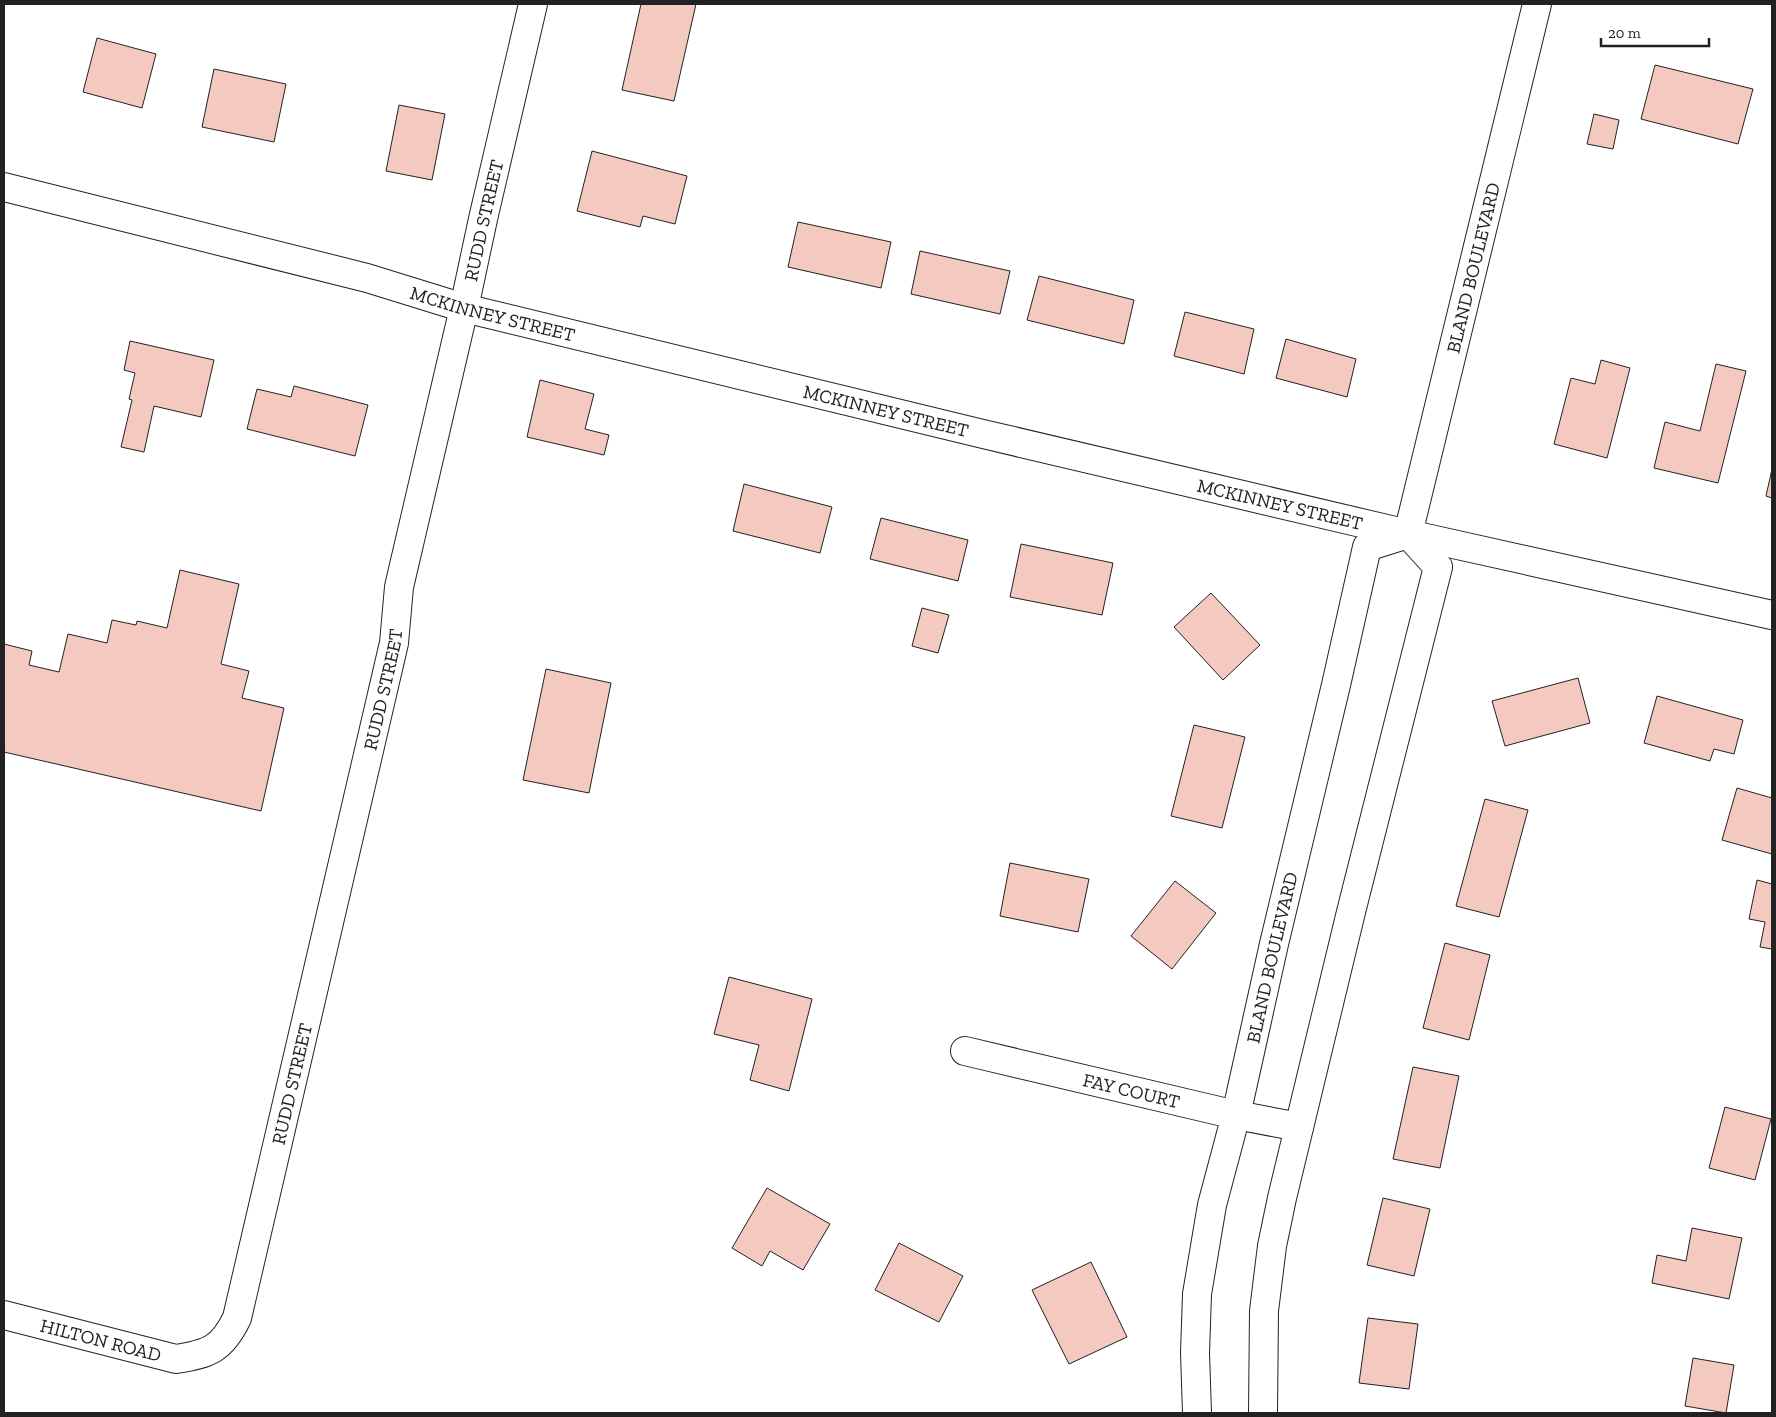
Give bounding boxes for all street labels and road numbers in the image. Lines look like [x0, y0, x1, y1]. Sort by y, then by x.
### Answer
street label: RUDD STREET [459, 157, 508, 283]
street label: BLAND BOULEVARD [1441, 180, 1505, 356]
street label: MCKINNEY STREET [407, 281, 578, 347]
street label: MCKINNEY STREET [801, 380, 971, 442]
street label: MCKINNEY STREET [1195, 474, 1365, 535]
street label: RUDD STREET [358, 627, 407, 752]
street label: BLAND BOULEVARD [1241, 870, 1303, 1045]
street label: RUDD STREET [267, 1021, 317, 1147]
street label: FAY COURT [1080, 1068, 1182, 1113]
street label: HILTON ROAD [38, 1314, 164, 1367]

